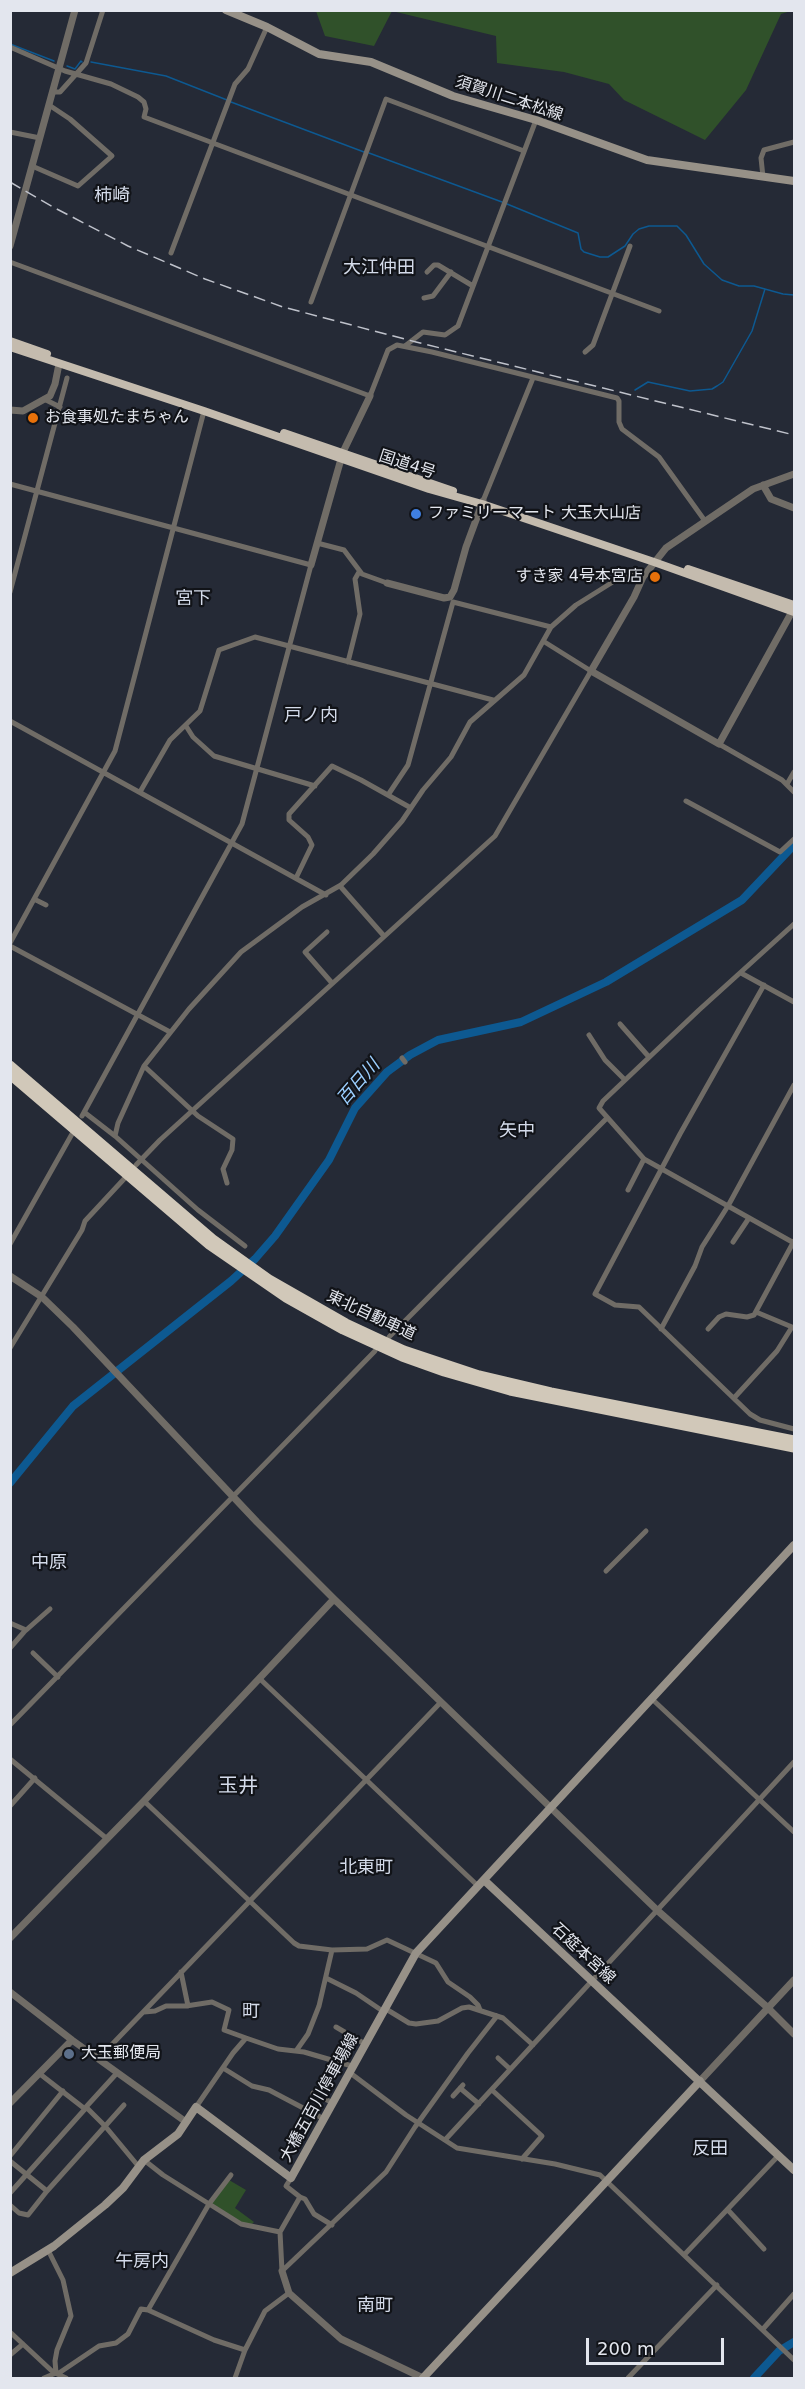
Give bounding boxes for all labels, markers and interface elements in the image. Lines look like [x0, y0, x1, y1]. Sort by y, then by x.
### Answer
street label: 須賀川二本松線 [453, 73, 565, 125]
district label: 柿崎 [94, 185, 130, 207]
district label: 大江仲田 [343, 257, 415, 279]
place label: お食事処たまちゃん [45, 408, 189, 428]
marker: お食事処たまちゃん [26, 411, 40, 425]
street label: 国道4号 [376, 447, 438, 483]
place label: ファミリーマート 大玉大山店 [428, 504, 641, 524]
marker: ファミリーマート 大玉大山店 [409, 507, 423, 521]
place label: すき家 4号本宮店 [516, 567, 643, 587]
marker: すき家 4号本宮店 [648, 570, 662, 584]
district label: 宮下 [175, 588, 211, 610]
district label: 戸ノ内 [284, 705, 338, 727]
water label: 百日川 [333, 1056, 385, 1110]
district label: 矢中 [499, 1120, 535, 1142]
street label: 東北自動車道 [323, 1287, 419, 1345]
district label: 中原 [31, 1552, 67, 1574]
district label: 玉井 [218, 1775, 258, 1799]
district label: 北東町 [339, 1857, 393, 1879]
street label: 石筵本宮線 [547, 1920, 619, 1988]
district label: 町 [242, 2001, 260, 2023]
street label: 大橋五百川停車場線 [277, 2030, 363, 2166]
place label: 大玉郵便局 [81, 2044, 161, 2064]
marker: 大玉郵便局 [62, 2047, 76, 2061]
district label: 反田 [692, 2138, 728, 2160]
district label: 午房内 [115, 2251, 169, 2273]
district label: 南町 [357, 2295, 393, 2317]
scale bar [589, 2326, 727, 2364]
text: 200 m [597, 2338, 655, 2359]

